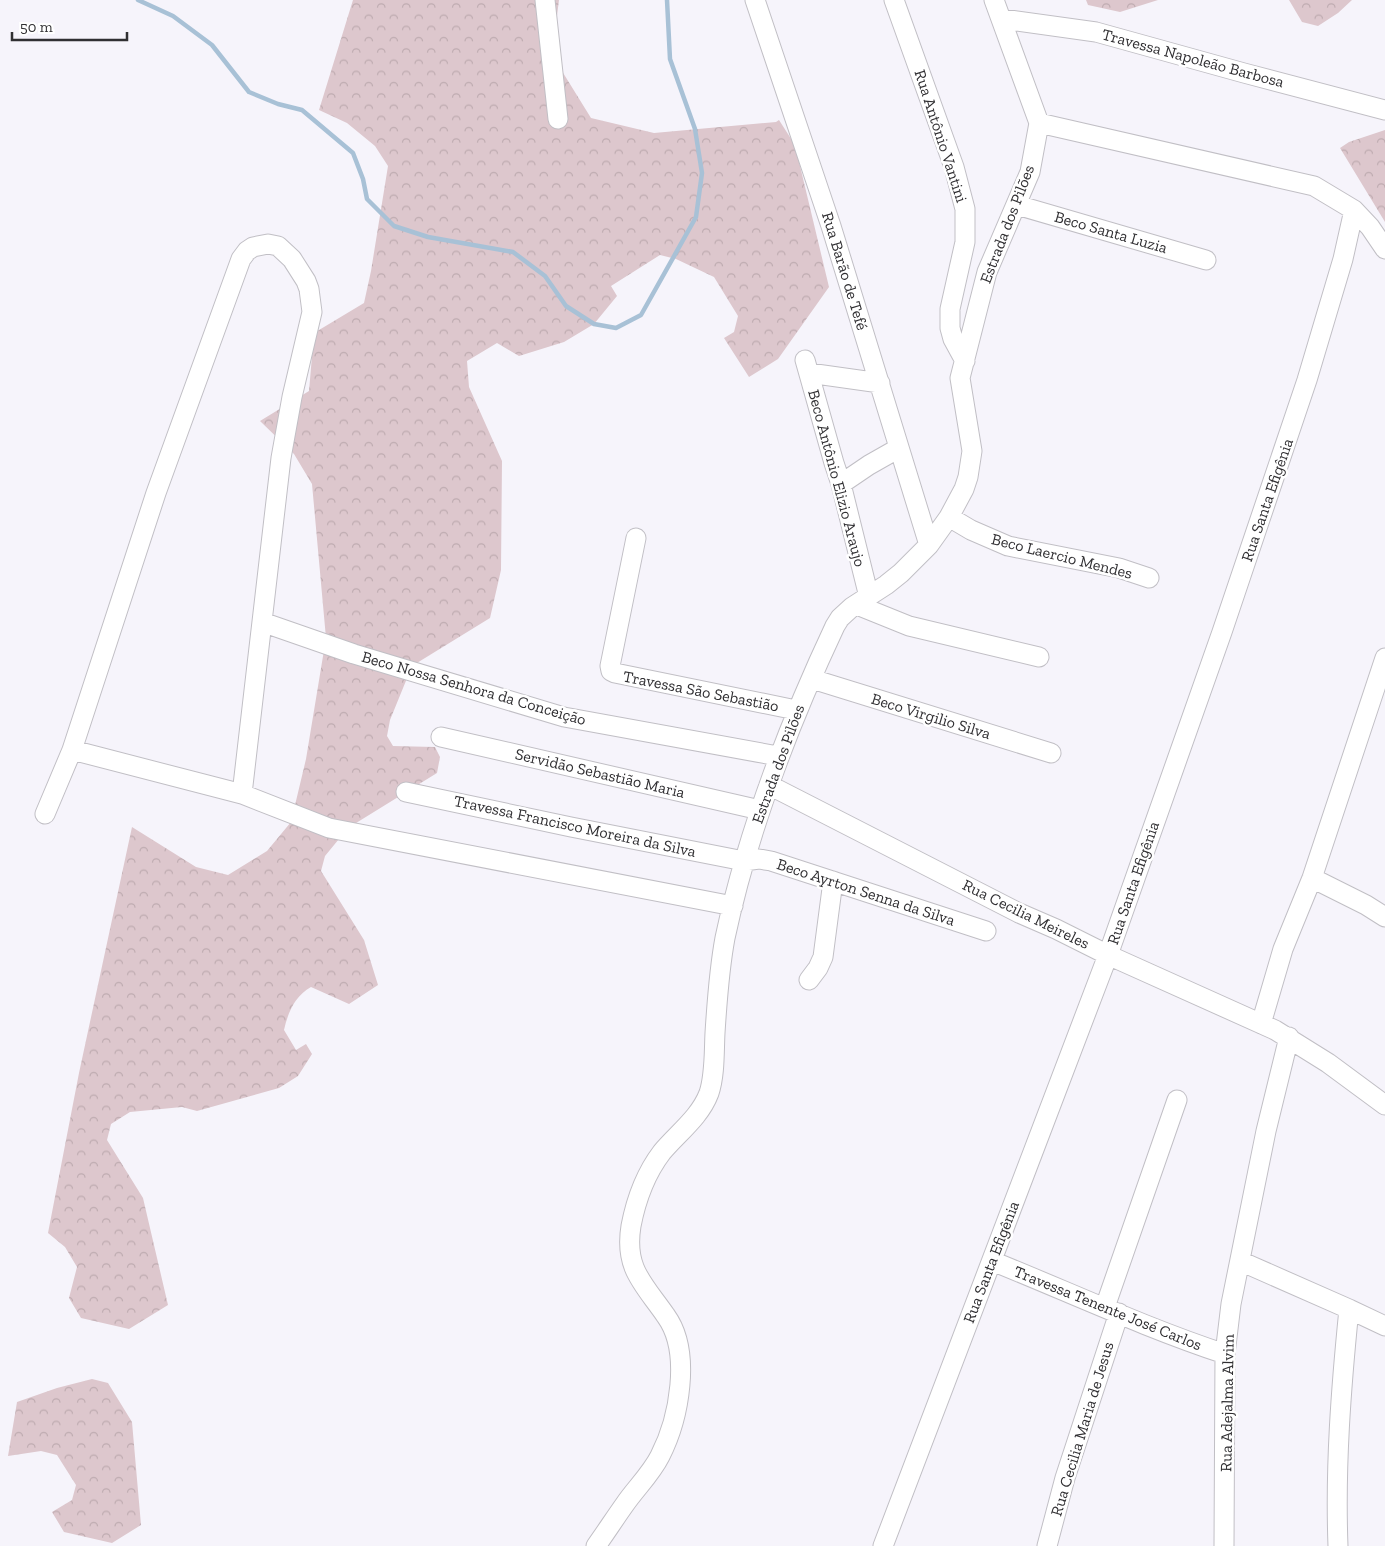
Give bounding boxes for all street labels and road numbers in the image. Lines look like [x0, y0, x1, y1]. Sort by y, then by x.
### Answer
street label: Travessa Napoleão Barbosa [1100, 25, 1286, 92]
street label: Rua Antônio Vantini [911, 67, 972, 205]
street label: Estrada dos Pilões [976, 162, 1038, 286]
street label: Beco Santa Luzia [1052, 207, 1170, 257]
street label: Rua Barão de Tefé [818, 210, 872, 332]
street label: Beco Antônio Elizio Araujo [804, 387, 870, 569]
street label: Rua Santa Efigênia [1237, 436, 1297, 564]
street label: Beco Laercio Mendes [990, 529, 1134, 583]
street label: Beco Nossa Senhora da Conceição [360, 647, 588, 729]
street label: Travessa São Sebastião [621, 667, 781, 715]
street label: Beco Virgilio Silva [869, 689, 993, 743]
street label: Estrada dos Pilões [748, 702, 808, 826]
street label: Servidão Sebastião Maria [513, 744, 687, 802]
street label: Travessa Francisco Moreira da Silva [452, 791, 698, 861]
street label: Rua Santa Efigênia [1103, 819, 1163, 947]
street label: Beco Ayrton Senna da Silva [774, 854, 958, 930]
street label: Rua Cecilia Meireles [959, 875, 1093, 953]
street label: Rua Santa Efigênia [959, 1198, 1023, 1326]
street label: Travessa Tenente José Carlos [1011, 1262, 1205, 1354]
street label: Rua Adejalma Alvim [1216, 1334, 1238, 1472]
street label: Rua Cecilia Maria de Jesus [1046, 1340, 1118, 1518]

